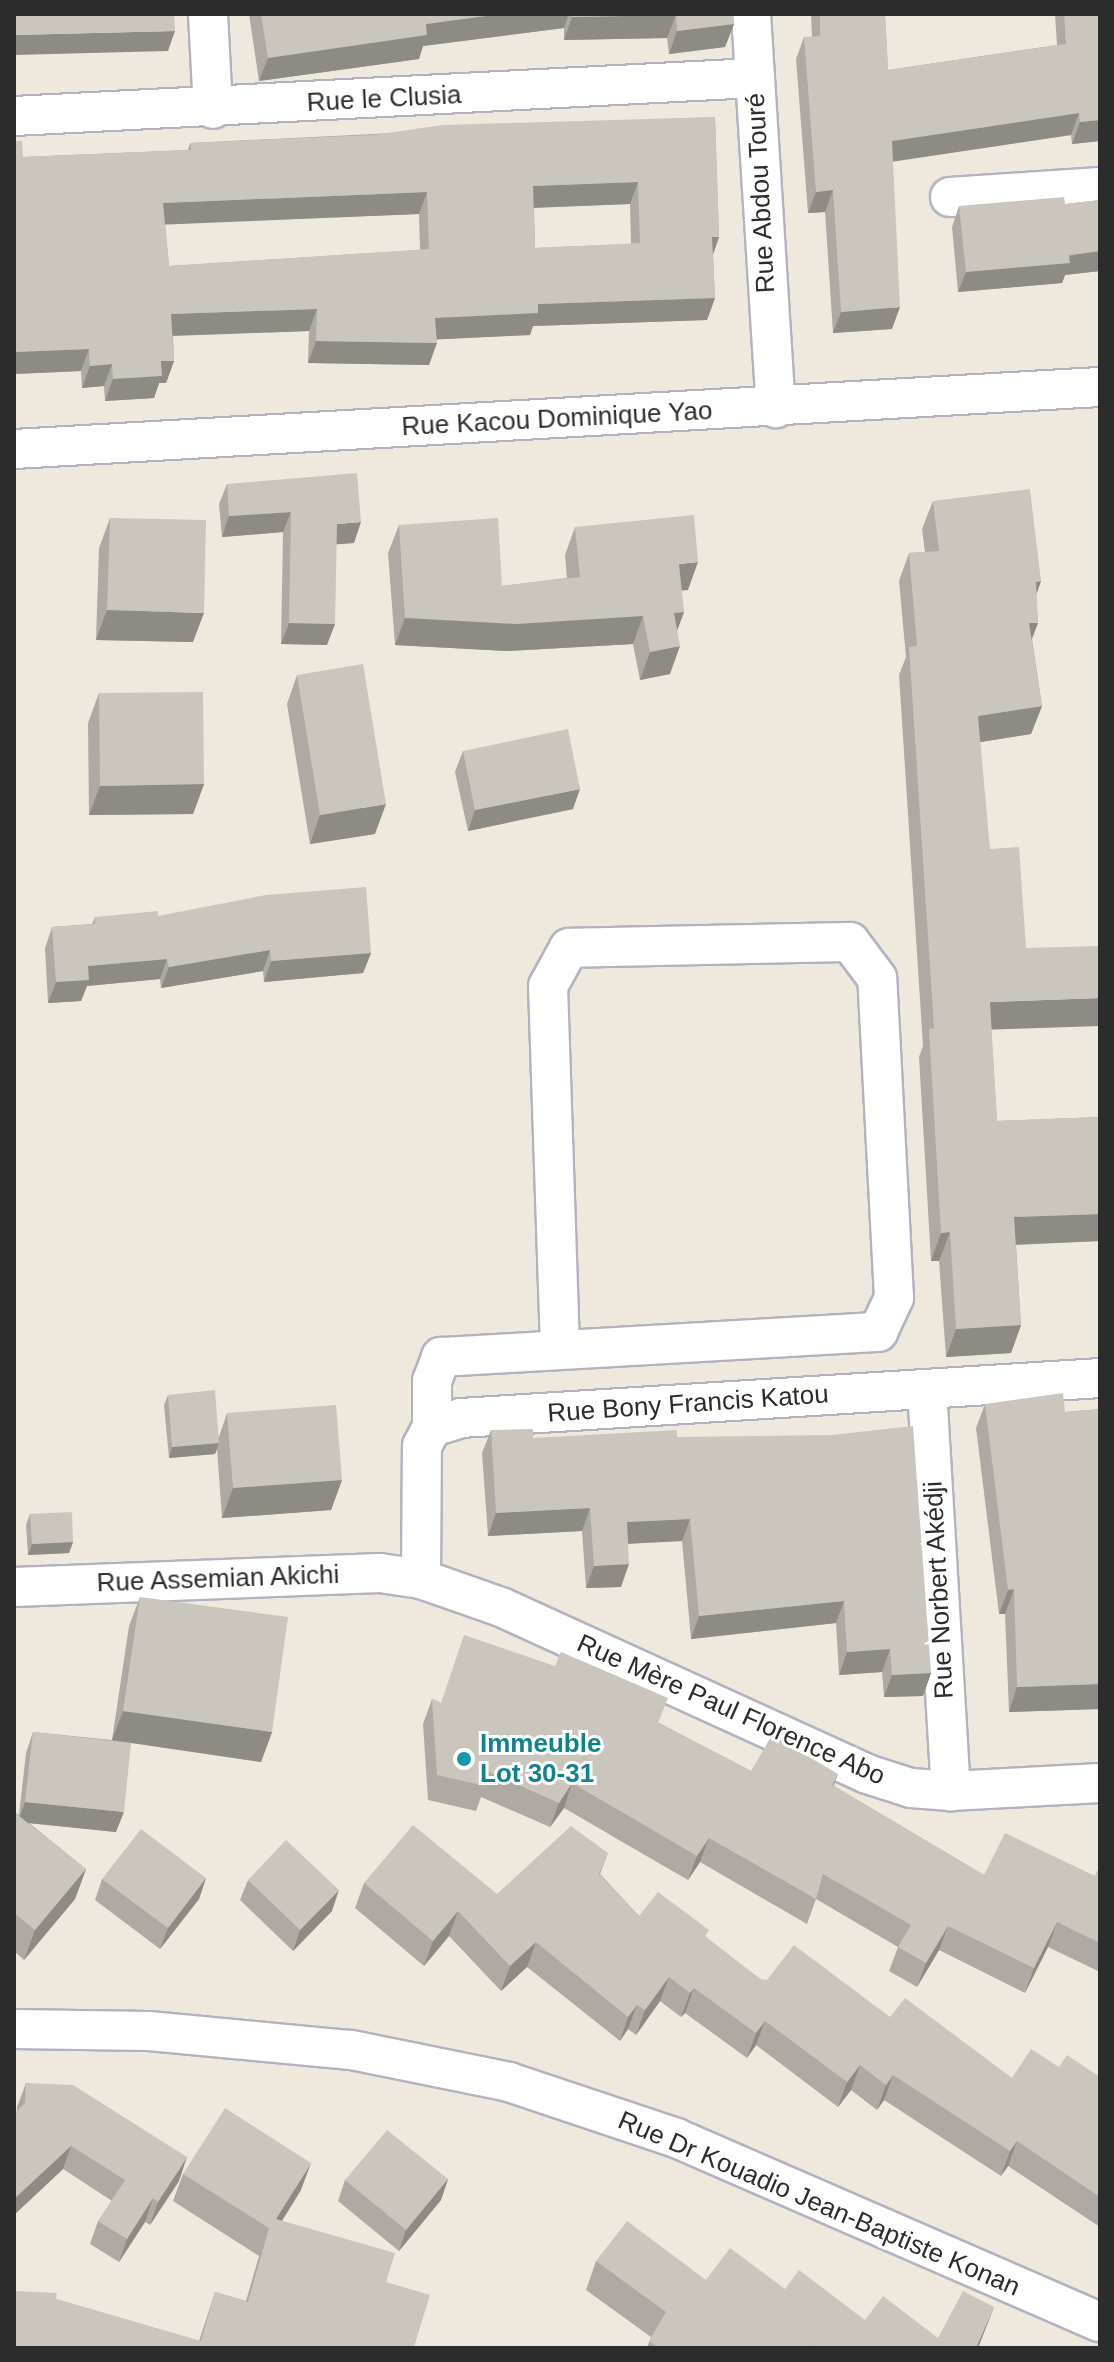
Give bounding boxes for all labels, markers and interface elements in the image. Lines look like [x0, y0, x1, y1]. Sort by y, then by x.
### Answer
street label: Rue le Clusia [306, 79, 462, 119]
street label: Rue Abdou Touré [740, 91, 782, 295]
street label: Rue Kacou Dominique Yao [401, 395, 713, 443]
street label: Rue Bony Francis Katou [546, 1379, 830, 1429]
street label: Rue Norbert Akédji [918, 1480, 960, 1700]
street label: Rue Assemian Akichi [95, 1559, 341, 1599]
street label: Rue Mère Paul Florence Abo [572, 1628, 890, 1792]
place label: Immeuble Lot 30-31 [480, 1728, 601, 1790]
marker: Immeuble Lot 30-31 [455, 1750, 473, 1768]
street label: Rue Dr Kouadio Jean-Baptiste Konan [613, 2105, 1025, 2303]

